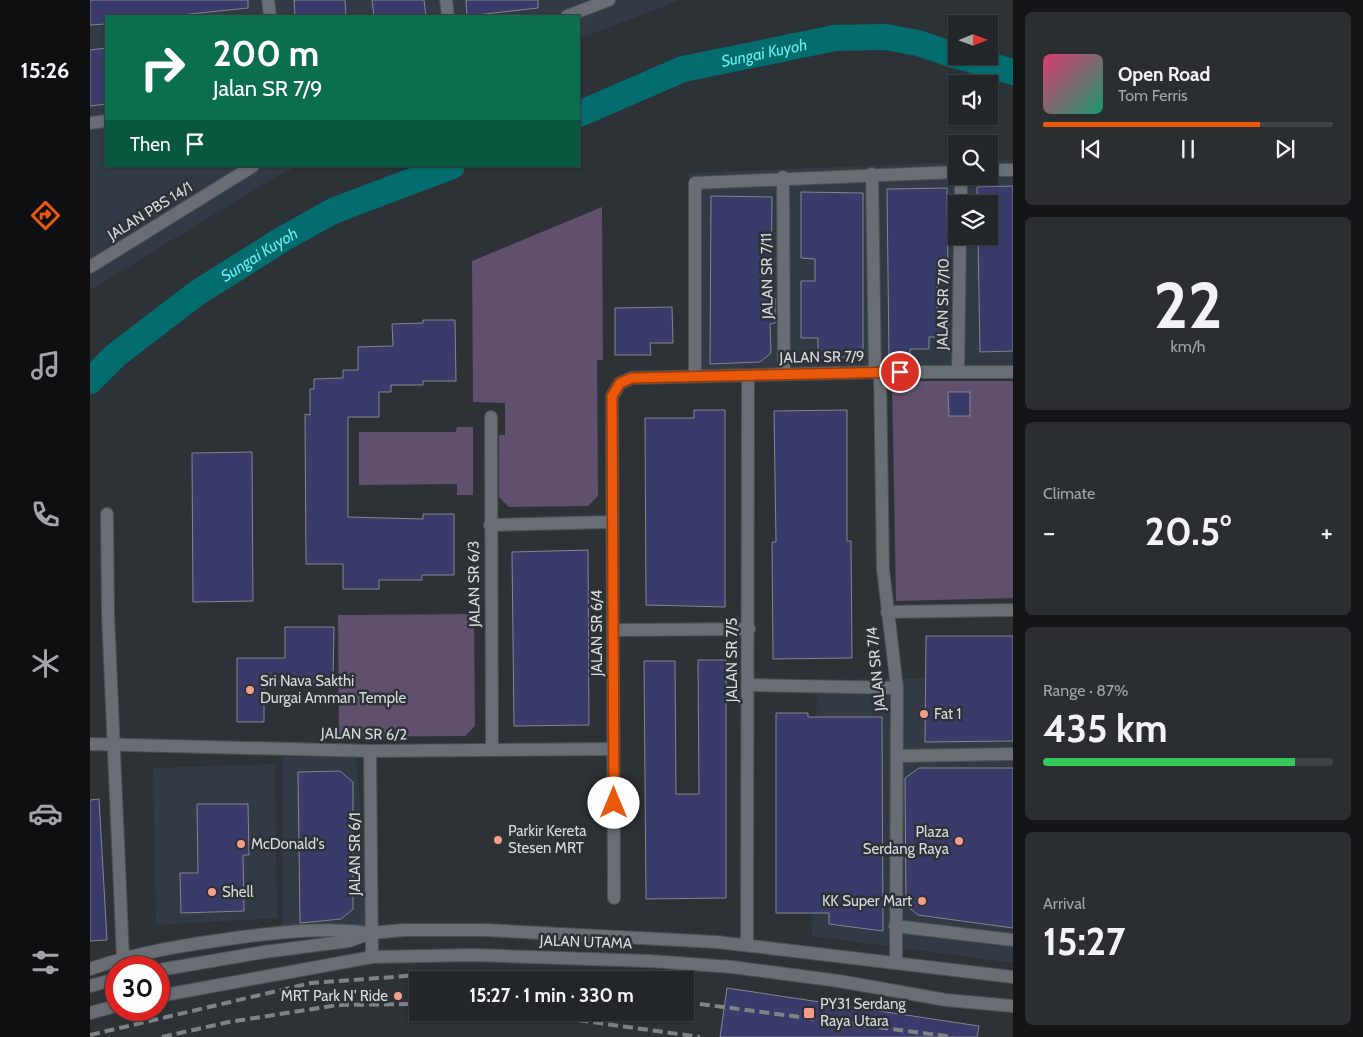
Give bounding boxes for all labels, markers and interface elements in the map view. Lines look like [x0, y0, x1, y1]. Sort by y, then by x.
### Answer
north arrow [948, 15, 998, 65]
map controls [948, 15, 998, 245]
text: 200 m [213, 32, 319, 75]
icon: right [130, 35, 195, 100]
water label: Sungai Kuyoh [719, 35, 809, 71]
text: 15:26 [21, 57, 69, 84]
text: Open Road [1118, 63, 1210, 86]
text: Jalan SR 7/9 [213, 75, 322, 102]
button: sound [948, 75, 998, 125]
text: Tom Ferris [1118, 86, 1188, 105]
icon: arrive [181, 130, 209, 158]
text: Then [130, 133, 171, 156]
button: search [948, 135, 998, 185]
icon: previous [1077, 135, 1105, 163]
icon: pause [1174, 135, 1202, 163]
icon: next [1271, 135, 1299, 163]
street label: JALAN PBS 14/1 [103, 178, 196, 245]
button: layers [948, 195, 998, 245]
icon: directions [28, 198, 63, 233]
water label: Sungai Kuyoh [217, 224, 301, 286]
street label: JALAN SR 7/11 [757, 233, 777, 320]
street label: JALAN SR 7/10 [933, 258, 953, 351]
text: 22 [1154, 265, 1222, 344]
text: km/h [1170, 337, 1206, 356]
street label: JALAN SR 7/9 [778, 347, 865, 367]
icon: music [28, 348, 63, 383]
pin [879, 351, 921, 393]
icon: arrive [886, 358, 914, 386]
text: Climate [1043, 484, 1095, 503]
icon: phone [28, 497, 63, 532]
text: 20.5° [1145, 508, 1231, 555]
text: − [1043, 515, 1055, 549]
text: + [1321, 515, 1333, 549]
street label: JALAN SR 6/3 [464, 541, 484, 628]
street label: JALAN SR 6/4 [588, 589, 606, 677]
street label: JALAN SR 7/5 [723, 618, 741, 703]
street label: JALAN SR 7/4 [863, 626, 889, 713]
icon: climate [28, 646, 63, 681]
place label: Sri Nava Sakthi Durgai Amman Temple [260, 672, 407, 707]
text: Range · 87% [1043, 681, 1129, 700]
marker: Sri Nava Sakthi Durgai Amman Temple [244, 684, 256, 696]
place label: Fat 1 [934, 705, 961, 723]
text: 435 km [1043, 705, 1168, 752]
marker: Fat 1 [918, 708, 930, 720]
street label: JALAN SR 6/2 [320, 724, 407, 744]
position arrow [587, 776, 639, 828]
icon: car [28, 796, 63, 831]
street label: JALAN SR 6/1 [346, 812, 364, 897]
place label: Parkir Kereta Stesen MRT [508, 822, 587, 857]
place label: Plaza Serdang Raya [863, 823, 950, 858]
marker: Parkir Kereta Stesen MRT [492, 834, 504, 846]
place label: McDonald's [251, 835, 325, 853]
marker: Plaza Serdang Raya [953, 835, 965, 847]
marker: McDonald's [235, 838, 247, 850]
place label: Shell [222, 883, 254, 901]
marker: Shell [206, 886, 218, 898]
place label: KK Super Mart [822, 892, 912, 910]
text: Arrival [1043, 894, 1086, 913]
marker: KK Super Mart [916, 895, 928, 907]
text: 15:27 [1043, 918, 1125, 965]
street label: JALAN UTAMA [538, 931, 633, 953]
icon: filters [28, 945, 63, 980]
speed limit sign: 30 [105, 956, 170, 1021]
text: 15:27 · 1 min · 330 m [469, 984, 634, 1007]
place label: MRT Park N' Ride [281, 987, 388, 1005]
marker: MRT Park N' Ride [392, 990, 404, 1002]
place label: PY31 Serdang Raya Utara [820, 995, 906, 1030]
marker: PY31 Serdang Raya Utara [802, 1006, 816, 1020]

